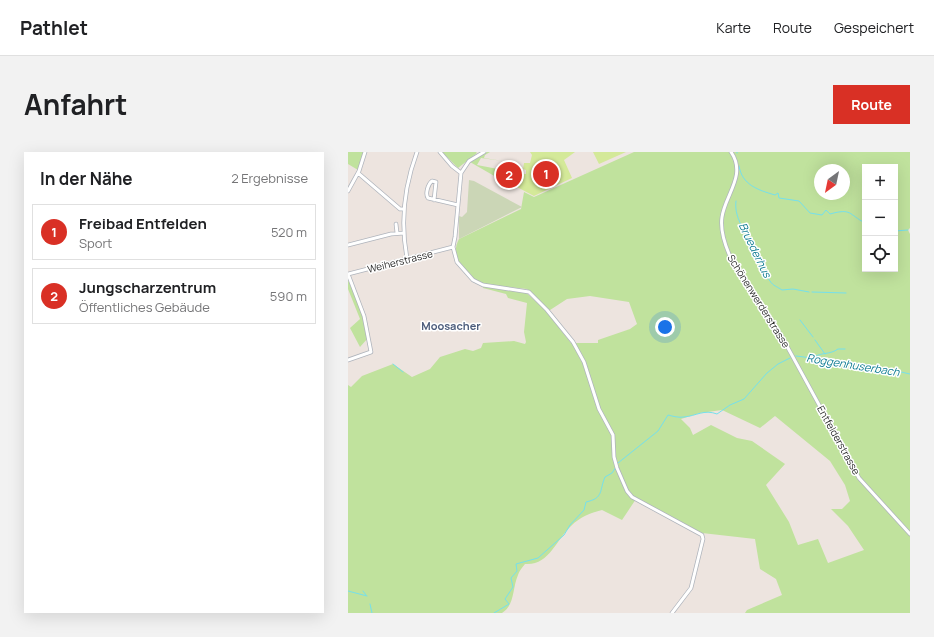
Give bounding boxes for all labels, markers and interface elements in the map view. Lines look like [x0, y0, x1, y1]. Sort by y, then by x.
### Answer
text: Pathlet [20, 15, 88, 41]
text: Karte [716, 18, 751, 37]
text: Route [773, 18, 812, 37]
text: Gespeichert [834, 18, 914, 37]
text: Anfahrt [24, 85, 127, 123]
button: Route [833, 85, 910, 124]
pin: 1 [533, 159, 559, 189]
pin: 2 [496, 160, 522, 190]
north arrow [814, 164, 850, 200]
map controls [862, 164, 898, 272]
button: + [862, 164, 898, 200]
text: In der Nähe [40, 167, 133, 190]
text: 2 Ergebnisse [231, 169, 308, 187]
button: − [862, 200, 898, 236]
text: Freibad Entfelden [79, 213, 207, 234]
water label: Bruederhus [736, 220, 776, 281]
text: 1 [51, 223, 57, 241]
text: 520 m [271, 223, 307, 241]
text: Sport [79, 234, 112, 252]
button: locate [862, 236, 898, 272]
street label: Weiherstrasse [366, 246, 434, 276]
street label: Schönenwerderstrasse [725, 252, 794, 350]
text: Jungscharzentrum [79, 277, 216, 298]
text: 2 [50, 287, 58, 305]
text: 590 m [270, 287, 307, 305]
text: Öffentliches Gebäude [79, 298, 210, 316]
your location [655, 317, 675, 337]
district label: Moosacher [421, 318, 481, 333]
water label: Roggenhuserbach [806, 350, 901, 379]
street label: Entfelderstrasse [814, 403, 864, 477]

